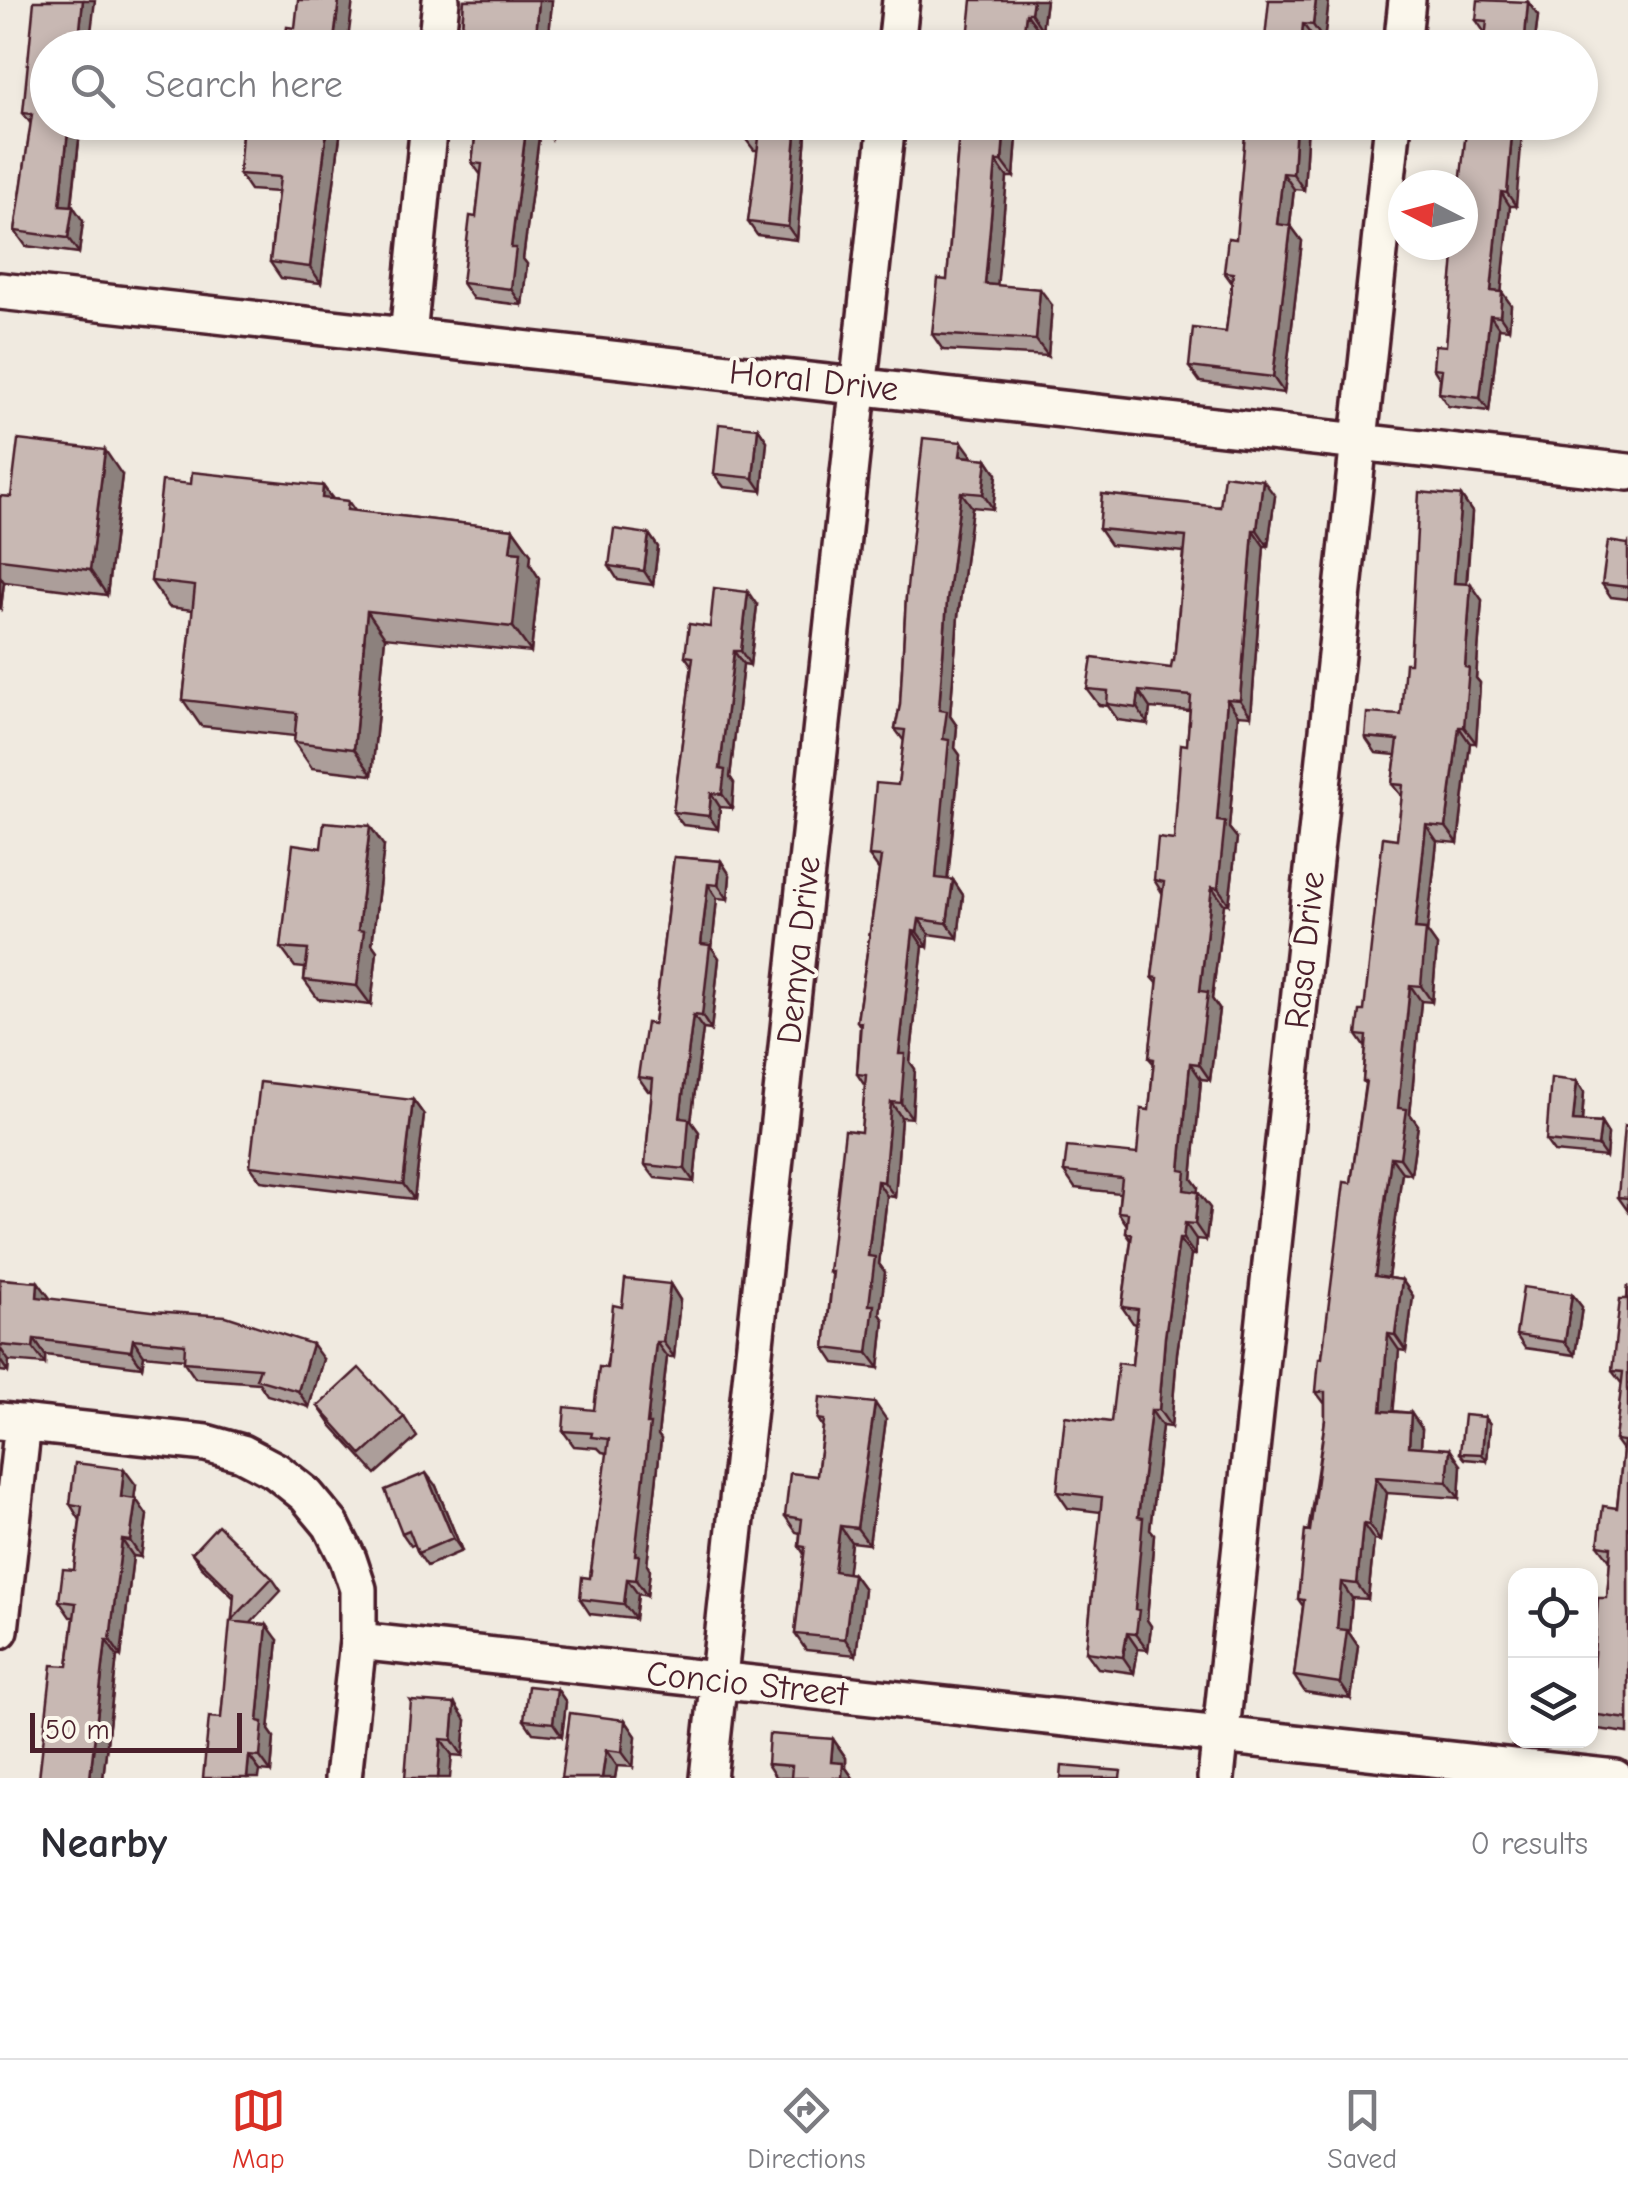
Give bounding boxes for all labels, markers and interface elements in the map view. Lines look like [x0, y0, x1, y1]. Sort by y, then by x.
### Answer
search box [30, 30, 1598, 140]
icon: search [65, 58, 120, 113]
text: Search here [145, 63, 343, 107]
north arrow [1388, 170, 1478, 260]
street label: Horal Drive [727, 351, 901, 410]
street label: Demya Drive [768, 854, 829, 1046]
street label: Rasa Drive [1276, 869, 1333, 1031]
map controls [1508, 1568, 1598, 1748]
button: locate [1508, 1568, 1598, 1658]
street label: Concio Street [644, 1653, 851, 1715]
button: layers [1508, 1658, 1598, 1748]
scale bar [30, 1708, 242, 1752]
text: 50 m [45, 1714, 110, 1746]
text: Nearby [40, 1819, 167, 1868]
text: 0 results [1471, 1825, 1588, 1862]
tab: Map [231, 2083, 286, 2175]
tab: Directions [747, 2083, 866, 2175]
tab: Saved [1327, 2083, 1397, 2175]

